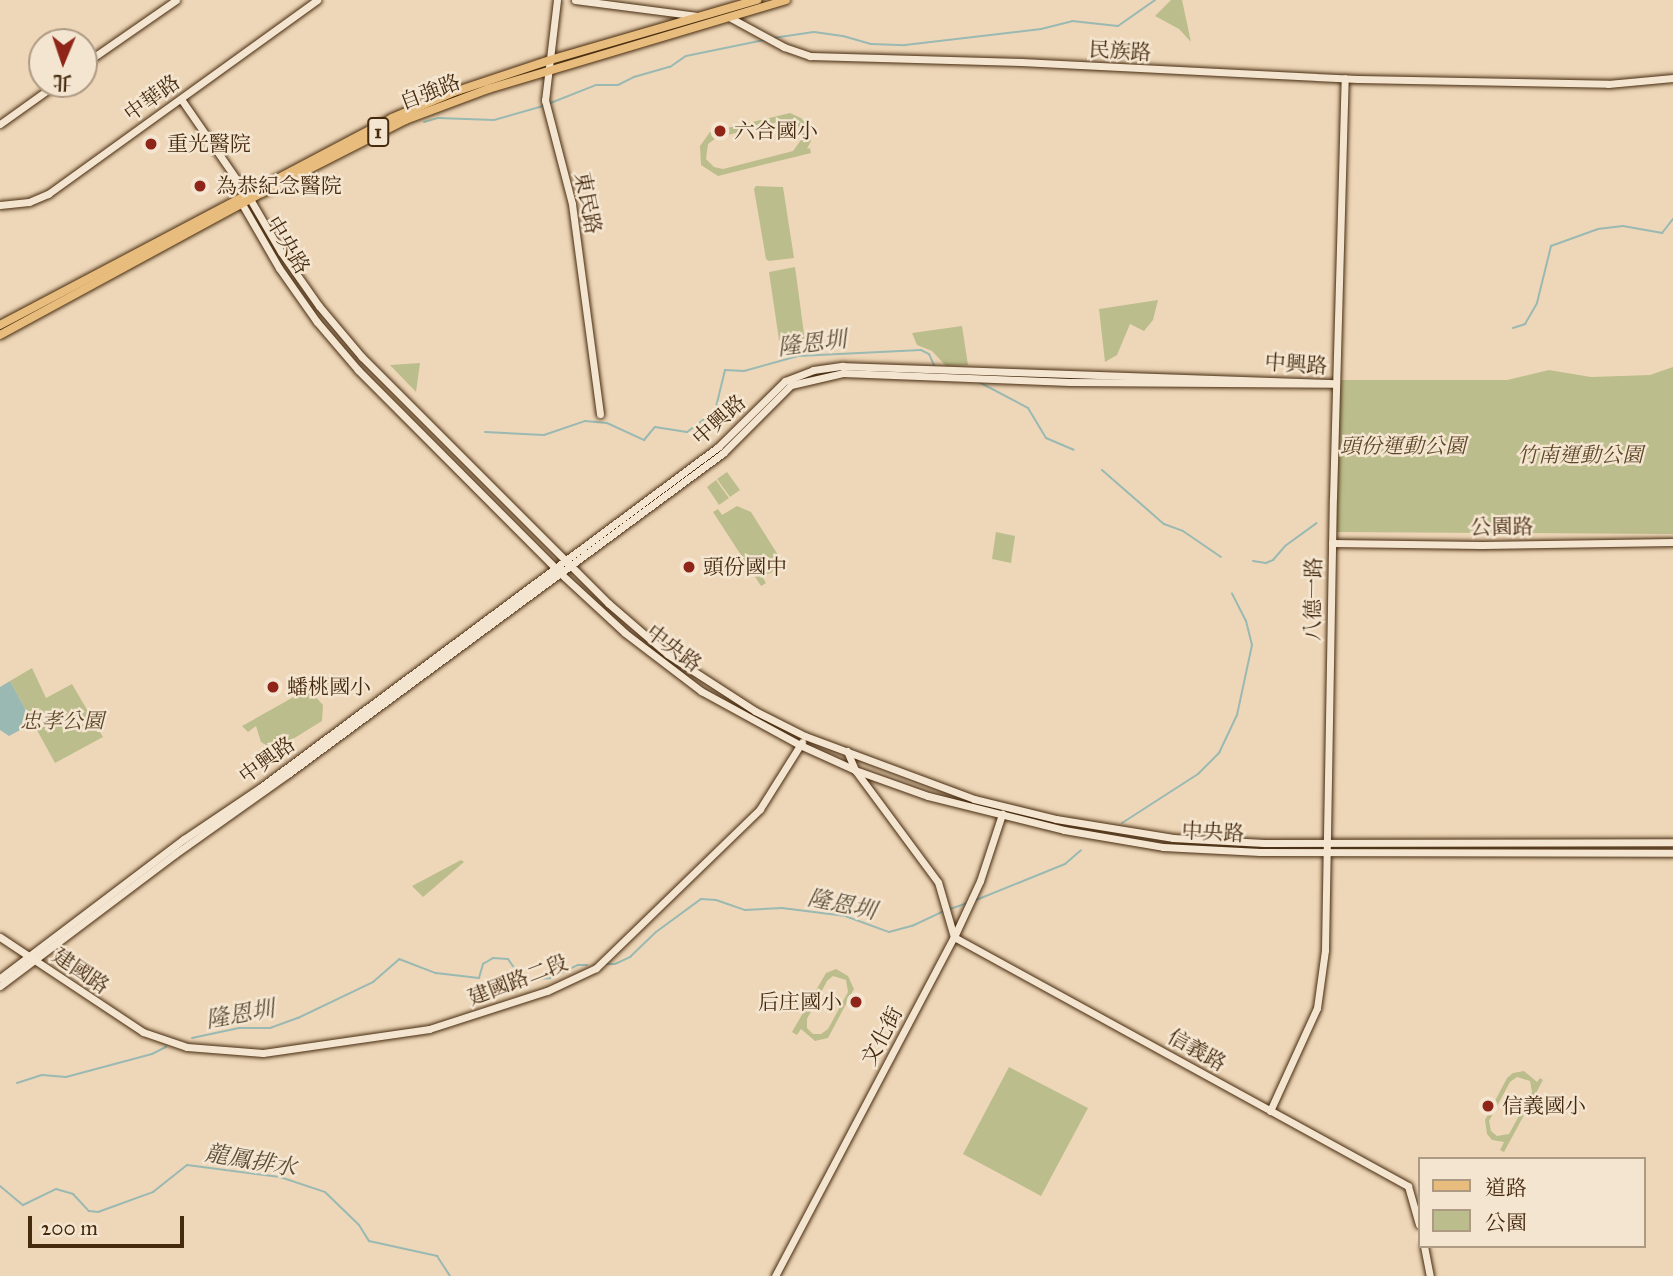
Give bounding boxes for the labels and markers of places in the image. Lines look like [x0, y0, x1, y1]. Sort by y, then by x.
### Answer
place label: 六合國小 [734, 118, 818, 144]
marker: 六合國小 [712, 123, 728, 139]
place label: 重光醫院 [167, 131, 251, 157]
marker: 重光醫院 [141, 134, 161, 154]
place label: 為恭紀念醫院 [216, 173, 342, 199]
marker: 為恭紀念醫院 [190, 176, 210, 196]
place label: 頭份國中 [703, 554, 787, 580]
marker: 頭份國中 [681, 559, 697, 575]
place label: 蟠桃國小 [287, 674, 371, 700]
marker: 蟠桃國小 [265, 679, 281, 695]
place label: 后庄國小 [758, 989, 842, 1015]
marker: 后庄國小 [848, 994, 864, 1010]
place label: 信義國小 [1502, 1093, 1586, 1119]
marker: 信義國小 [1480, 1098, 1496, 1114]

